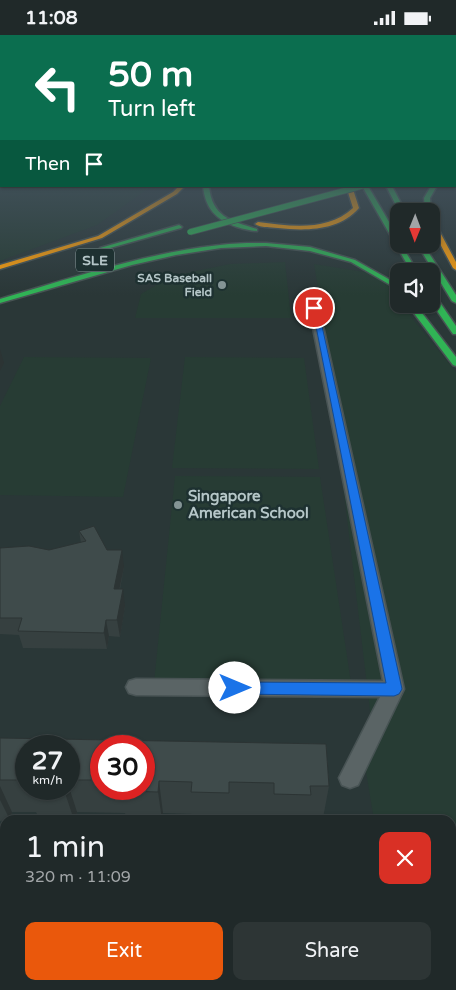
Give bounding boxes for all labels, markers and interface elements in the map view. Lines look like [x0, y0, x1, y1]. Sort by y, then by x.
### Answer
text: 11:08 [25, 7, 78, 29]
text: 50 m [108, 54, 193, 96]
icon: left [25, 55, 90, 120]
text: Turn left [108, 96, 196, 122]
icon: arrive [80, 150, 108, 178]
text: Then [25, 153, 70, 175]
north arrow [390, 203, 440, 253]
map controls [390, 203, 440, 313]
road number: SLE [76, 249, 114, 271]
button: sound [390, 263, 440, 313]
place label: SAS Baseball Field [137, 271, 212, 299]
marker: SAS Baseball Field [216, 279, 228, 291]
pin [293, 287, 335, 329]
icon: arrive [300, 294, 328, 322]
place label: Singapore American School [188, 487, 309, 522]
marker: Singapore American School [172, 499, 184, 511]
position arrow [208, 661, 260, 713]
speed limit sign: 30 [90, 735, 155, 800]
text: 27 [32, 746, 63, 776]
text: km/h [32, 773, 63, 787]
text: 1 min [25, 829, 105, 866]
button: close [379, 832, 431, 884]
text: 320 m · 11:09 [25, 867, 131, 887]
button: Exit [25, 922, 223, 980]
button: Share [233, 922, 431, 980]

